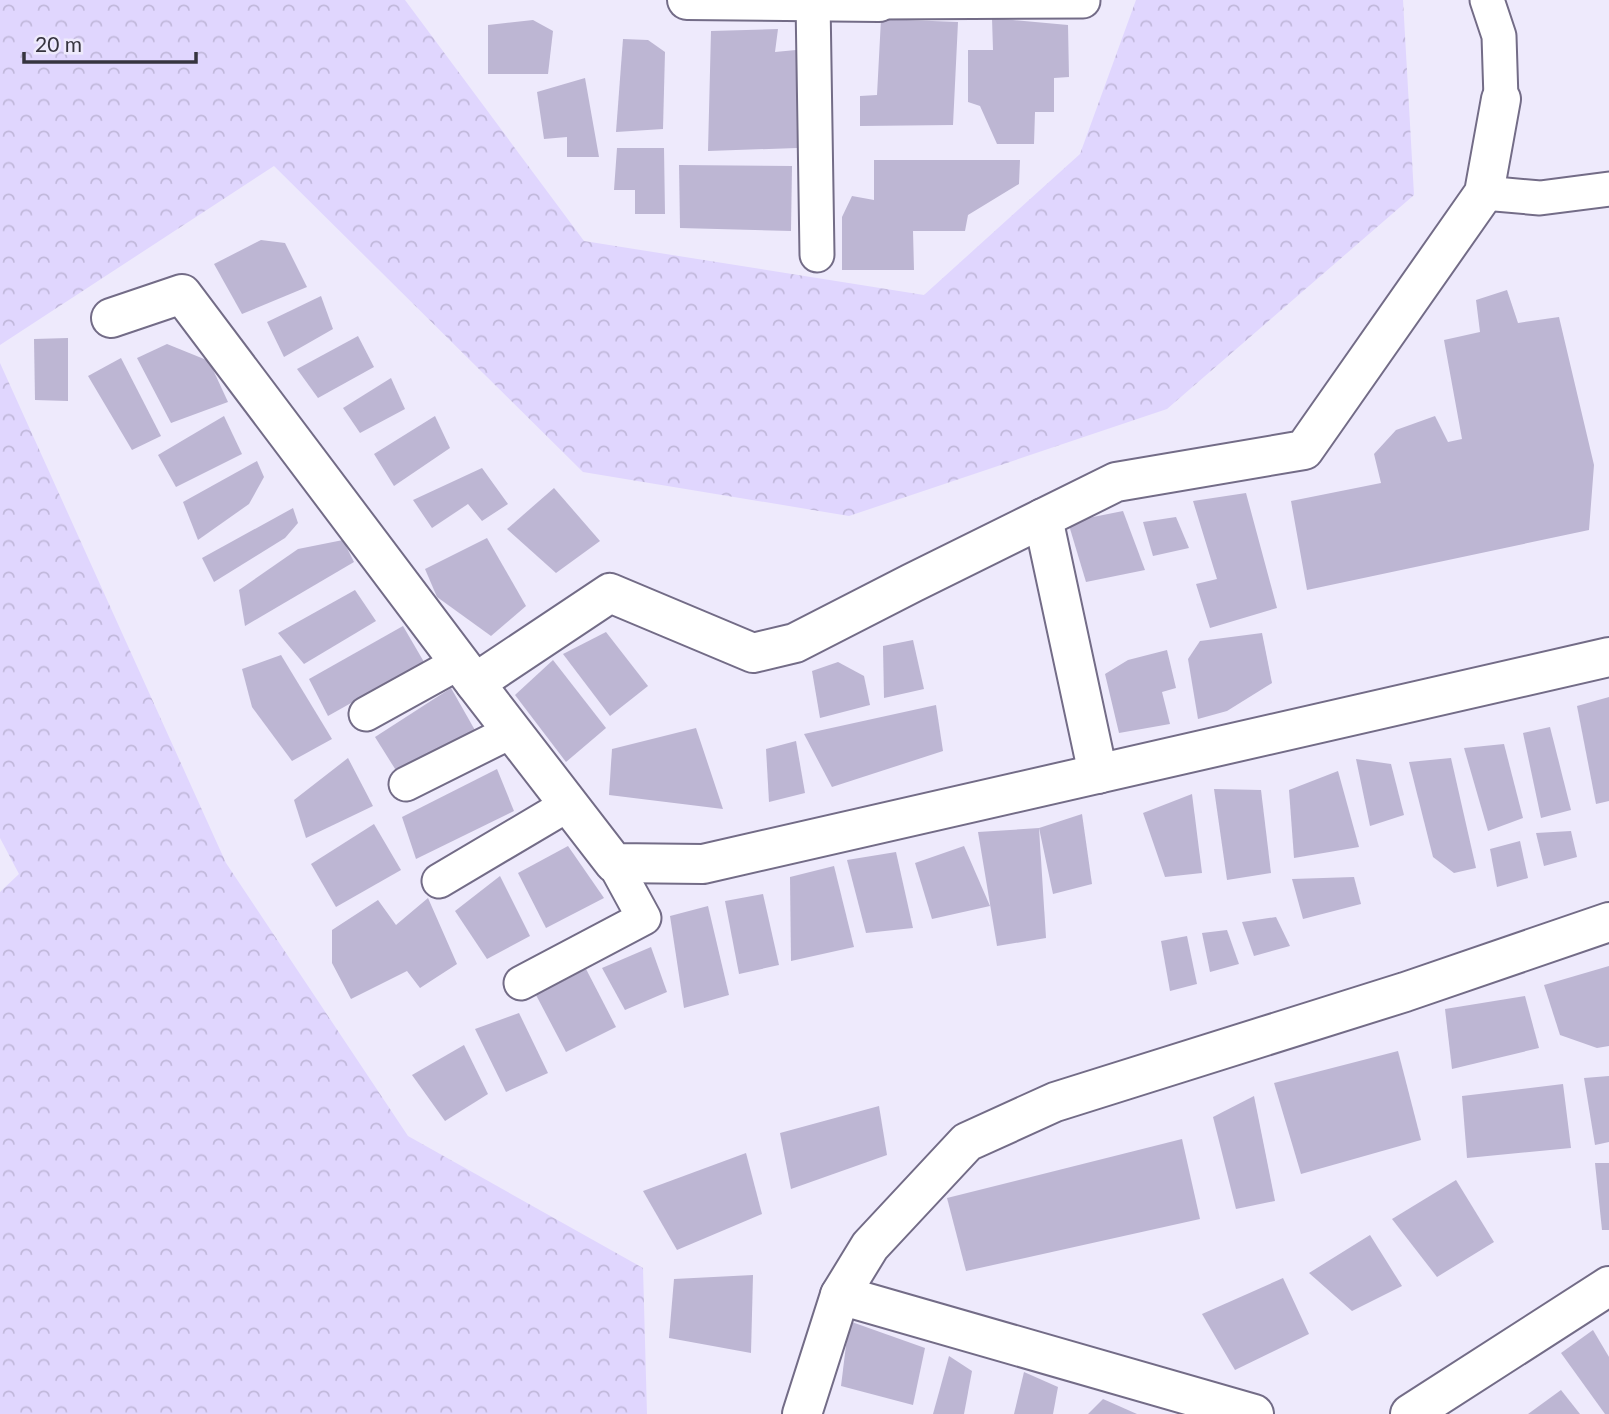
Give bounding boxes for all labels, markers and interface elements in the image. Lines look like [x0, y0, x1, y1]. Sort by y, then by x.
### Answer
scale bar [24, 21, 196, 65]
text: 20 m [35, 31, 82, 56]

